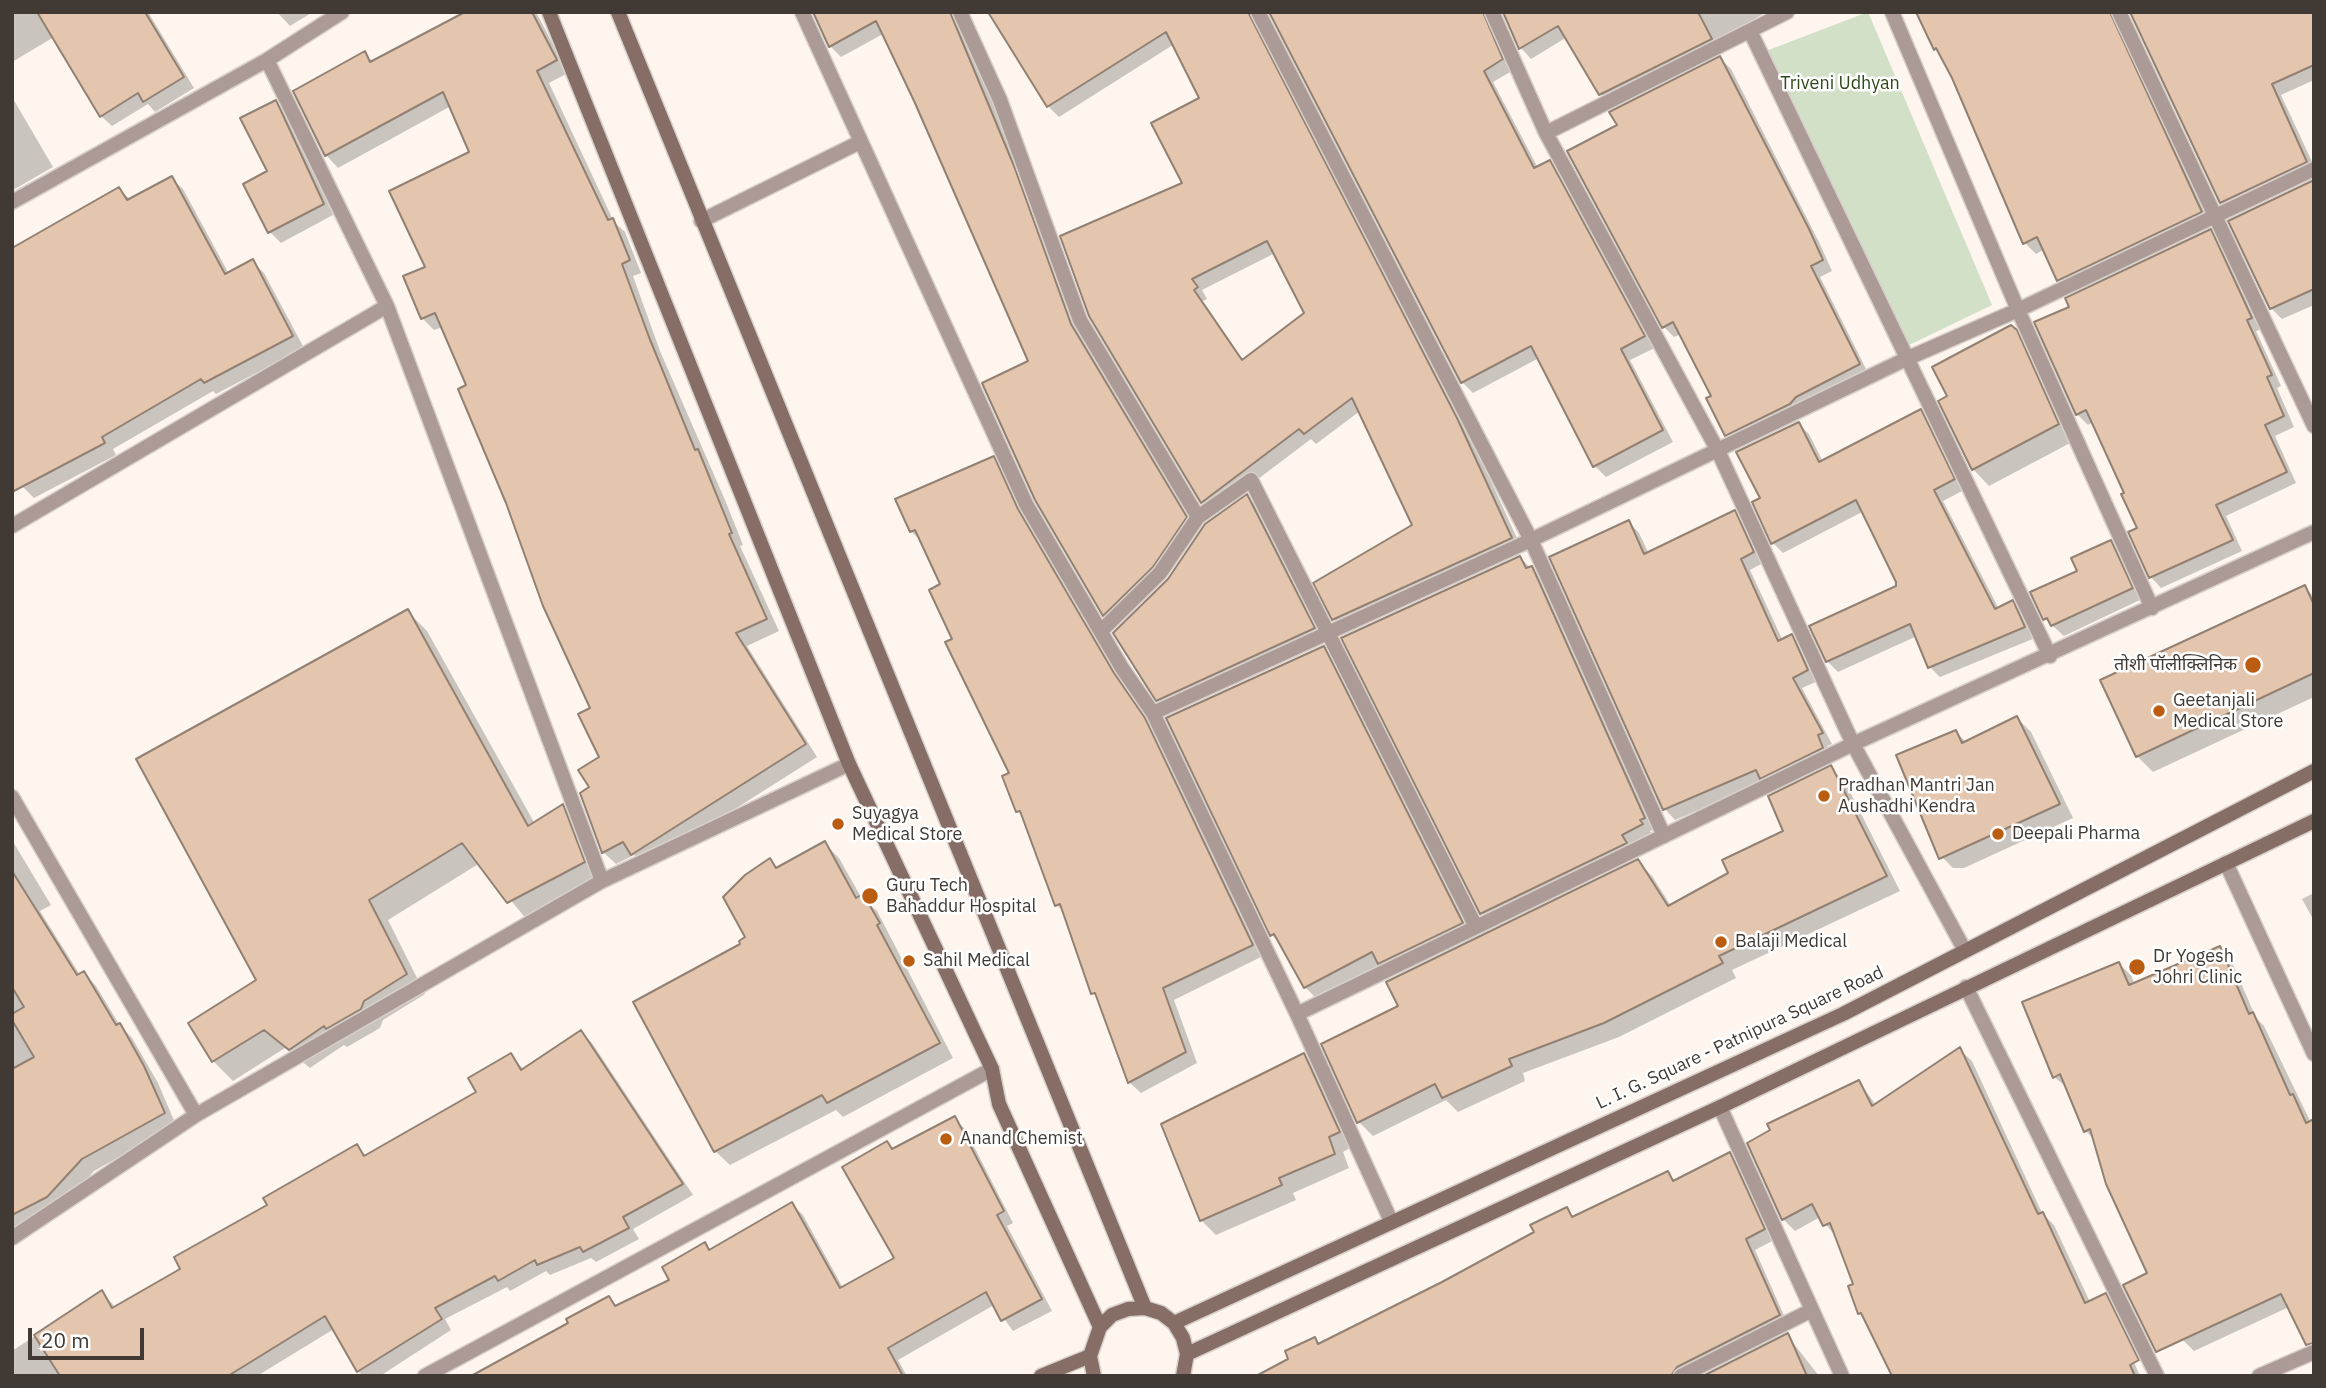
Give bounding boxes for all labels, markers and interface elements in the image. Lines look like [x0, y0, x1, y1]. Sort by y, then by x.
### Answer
park label: Triveni Udhyan [1780, 73, 1900, 95]
place label: तोशी पॉलीक्लिनिक [2114, 654, 2237, 676]
marker: तोशी पॉलीक्लिनिक [2243, 655, 2263, 675]
place label: Geetanjali Medical Store [2173, 690, 2283, 732]
marker: Geetanjali Medical Store [2151, 703, 2167, 719]
place label: Pradhan Mantri Jan Aushadhi Kendra [1838, 775, 1995, 818]
marker: Pradhan Mantri Jan Aushadhi Kendra [1816, 788, 1832, 804]
place label: Suyagya Medical Store [852, 803, 962, 846]
marker: Suyagya Medical Store [830, 816, 846, 832]
place label: Deepali Pharma [2012, 823, 2140, 845]
marker: Deepali Pharma [1990, 826, 2006, 842]
place label: Guru Tech Bahaddur Hospital [886, 875, 1036, 917]
marker: Guru Tech Bahaddur Hospital [860, 886, 880, 906]
place label: Balaji Medical [1735, 931, 1847, 953]
marker: Balaji Medical [1713, 934, 1729, 950]
place label: Dr Yogesh Johri Clinic [2153, 946, 2242, 988]
place label: Sahil Medical [923, 950, 1030, 972]
marker: Sahil Medical [901, 953, 917, 969]
marker: Dr Yogesh Johri Clinic [2127, 957, 2147, 977]
street label: L. I. G. Square - Patnipura Square Road [1593, 962, 1887, 1114]
place label: Anand Chemist [960, 1128, 1083, 1150]
marker: Anand Chemist [938, 1131, 954, 1147]
scale bar [32, 1314, 147, 1358]
text: 20 m [41, 1326, 90, 1354]

